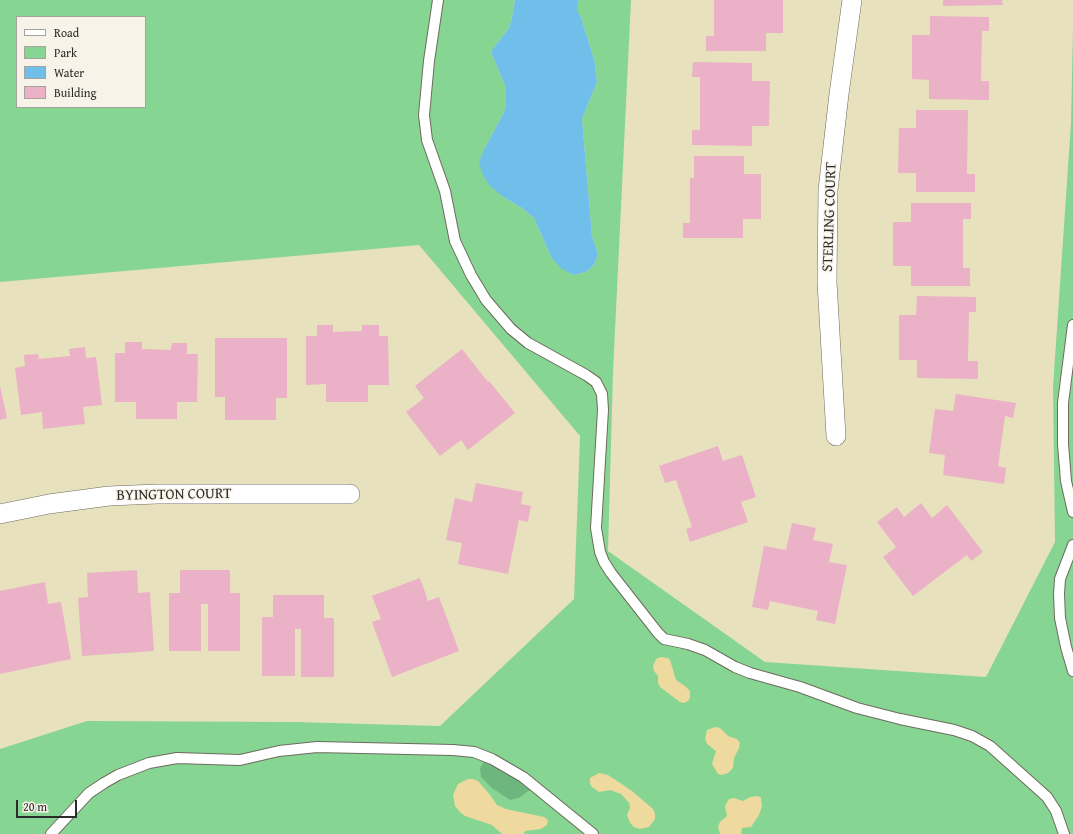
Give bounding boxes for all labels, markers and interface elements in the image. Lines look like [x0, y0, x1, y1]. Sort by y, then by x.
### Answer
legend [16, 16, 146, 108]
text: Road [54, 24, 79, 41]
text: Park [54, 44, 77, 61]
text: Water [54, 64, 84, 81]
text: Building [54, 84, 97, 101]
street label: STERLING COURT [819, 162, 841, 272]
street label: BYINGTON COURT [116, 485, 232, 505]
scale bar [18, 792, 79, 818]
text: 20 m [23, 798, 47, 815]

